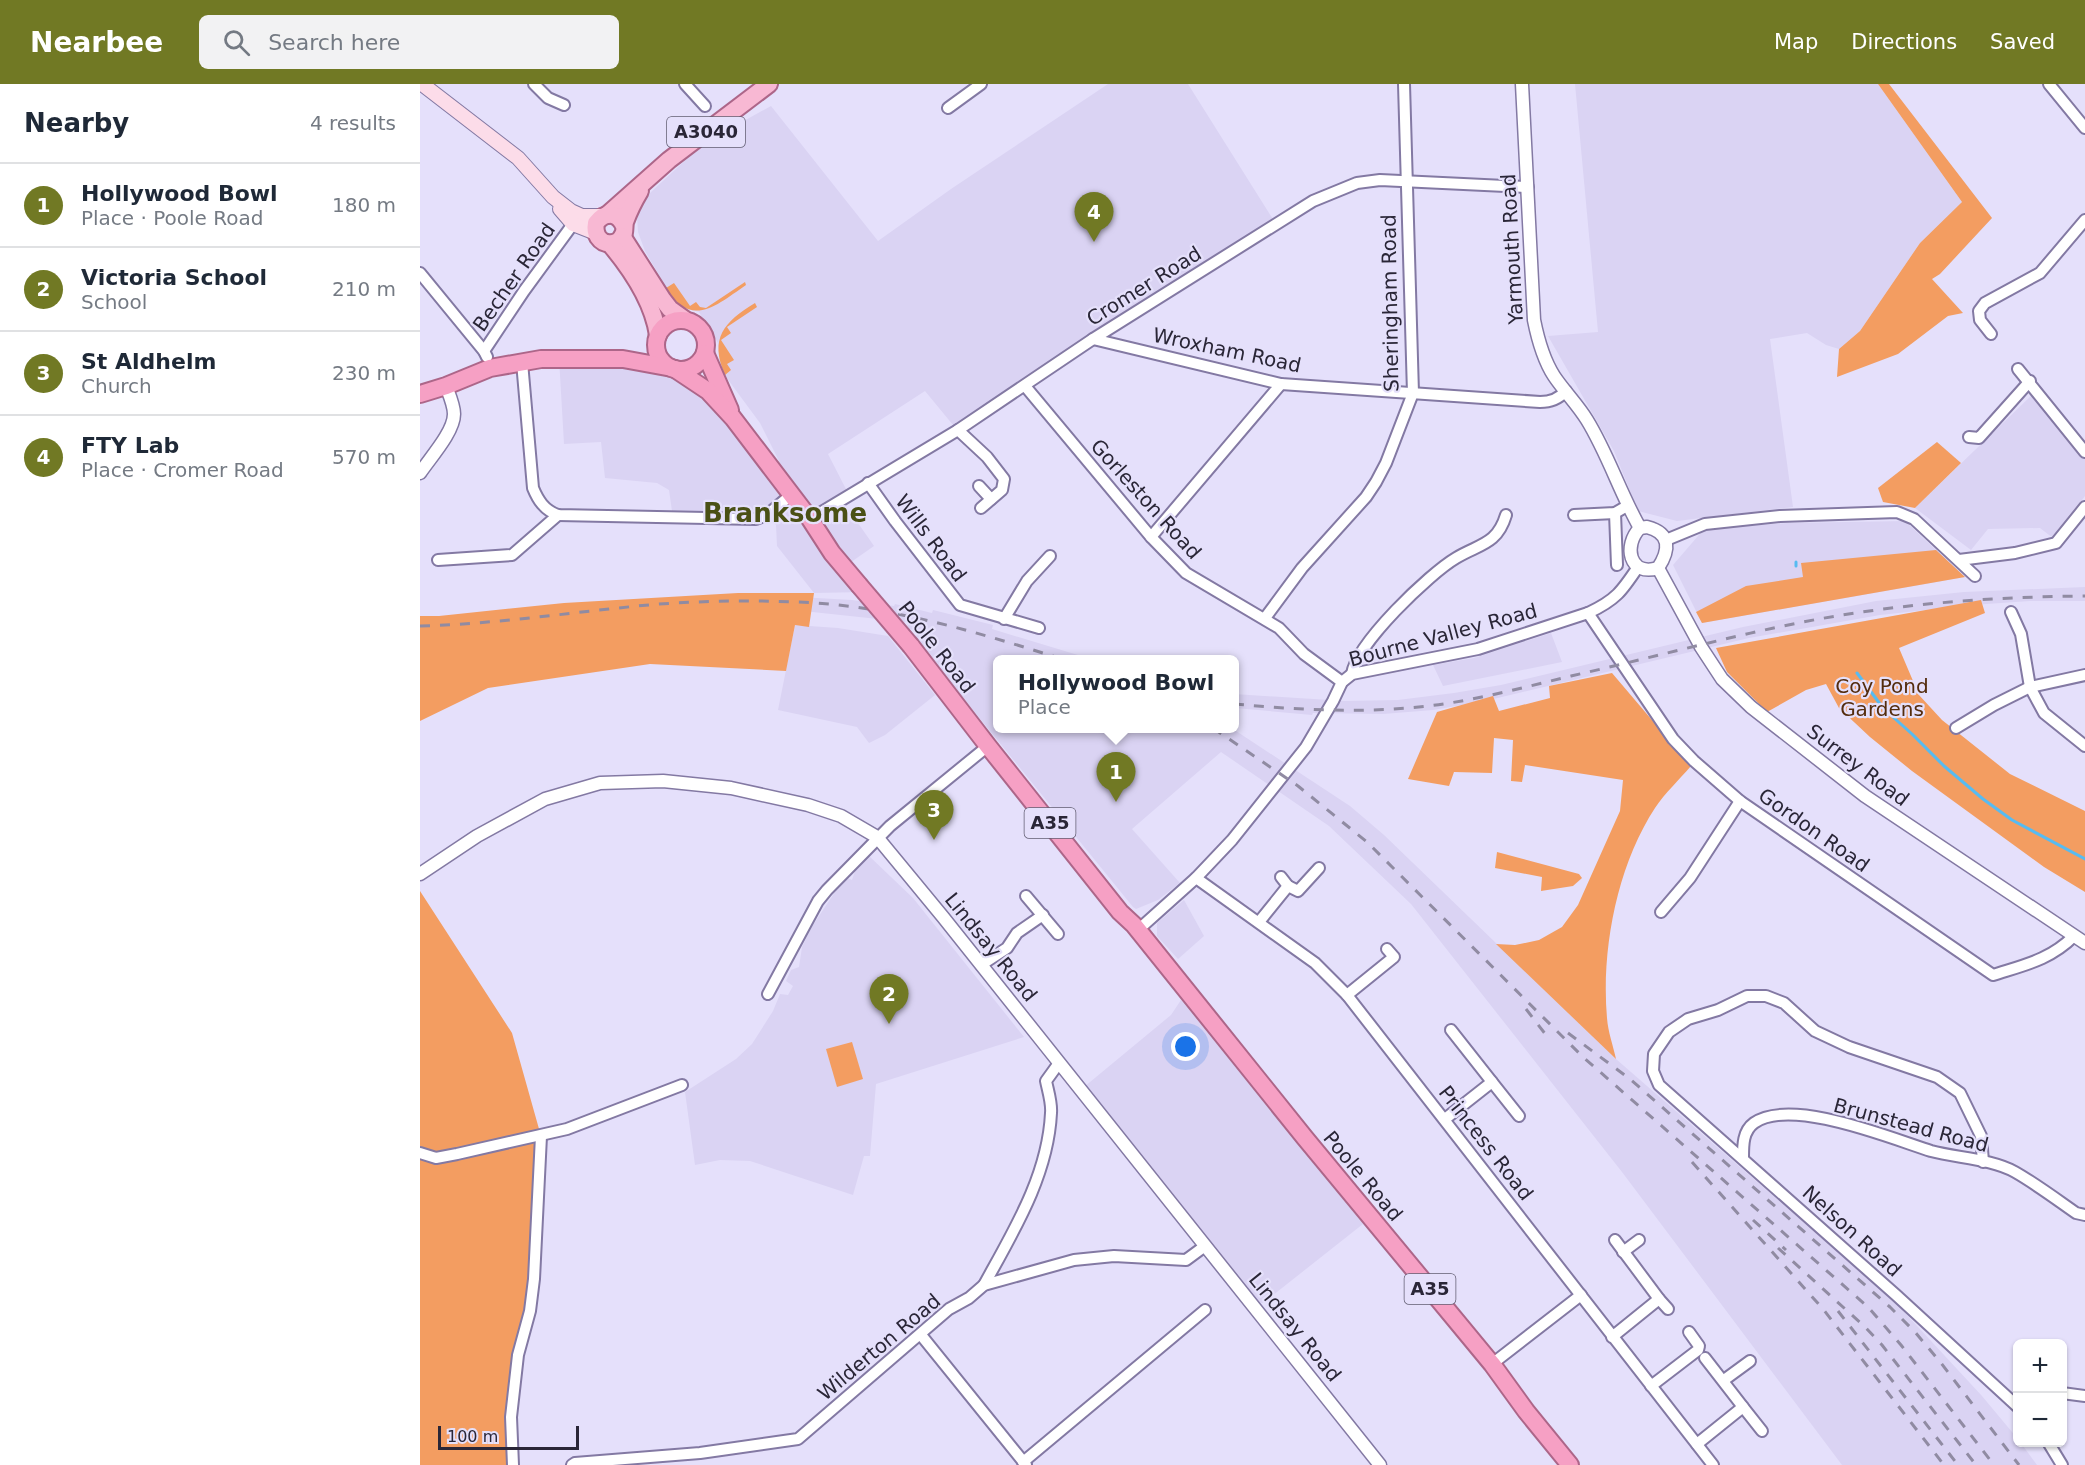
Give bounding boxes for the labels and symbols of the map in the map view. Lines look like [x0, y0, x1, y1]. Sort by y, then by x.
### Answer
road number: A3040 [667, 117, 745, 147]
street label: Yarmouth Road [1496, 173, 1528, 326]
pin: 4 [1074, 192, 1114, 242]
street label: Sheringham Road [1376, 214, 1404, 392]
street label: Becher Road [468, 218, 560, 336]
street label: Cromer Road [1082, 241, 1206, 331]
street label: Wroxham Road [1151, 323, 1303, 377]
street label: Gorleston Road [1086, 434, 1206, 564]
street label: Wills Road [890, 490, 972, 586]
district label: Branksome [703, 498, 867, 528]
street label: Poole Road [894, 596, 980, 698]
street label: Bourne Valley Road [1346, 598, 1540, 672]
park label: Coy Pond Gardens [1835, 674, 1929, 721]
street label: Surrey Road [1802, 719, 1914, 811]
pin: 1 [1096, 752, 1136, 802]
street label: Gordon Road [1754, 783, 1874, 877]
pin: 3 [914, 790, 954, 840]
road number: A35 [1024, 808, 1076, 838]
street label: Lindsay Road [940, 888, 1042, 1006]
pin: 2 [870, 974, 908, 1024]
your location [1171, 1032, 1200, 1061]
street label: Princess Road [1434, 1081, 1538, 1205]
street label: Brunstead Road [1831, 1093, 1991, 1157]
street label: Poole Road [1318, 1126, 1408, 1226]
street label: Nelson Road [1798, 1180, 1906, 1282]
street label: Lindsay Road [1244, 1268, 1346, 1386]
road number: A35 [1404, 1274, 1456, 1304]
street label: Wilderton Road [813, 1289, 945, 1405]
scale bar [438, 1423, 579, 1450]

